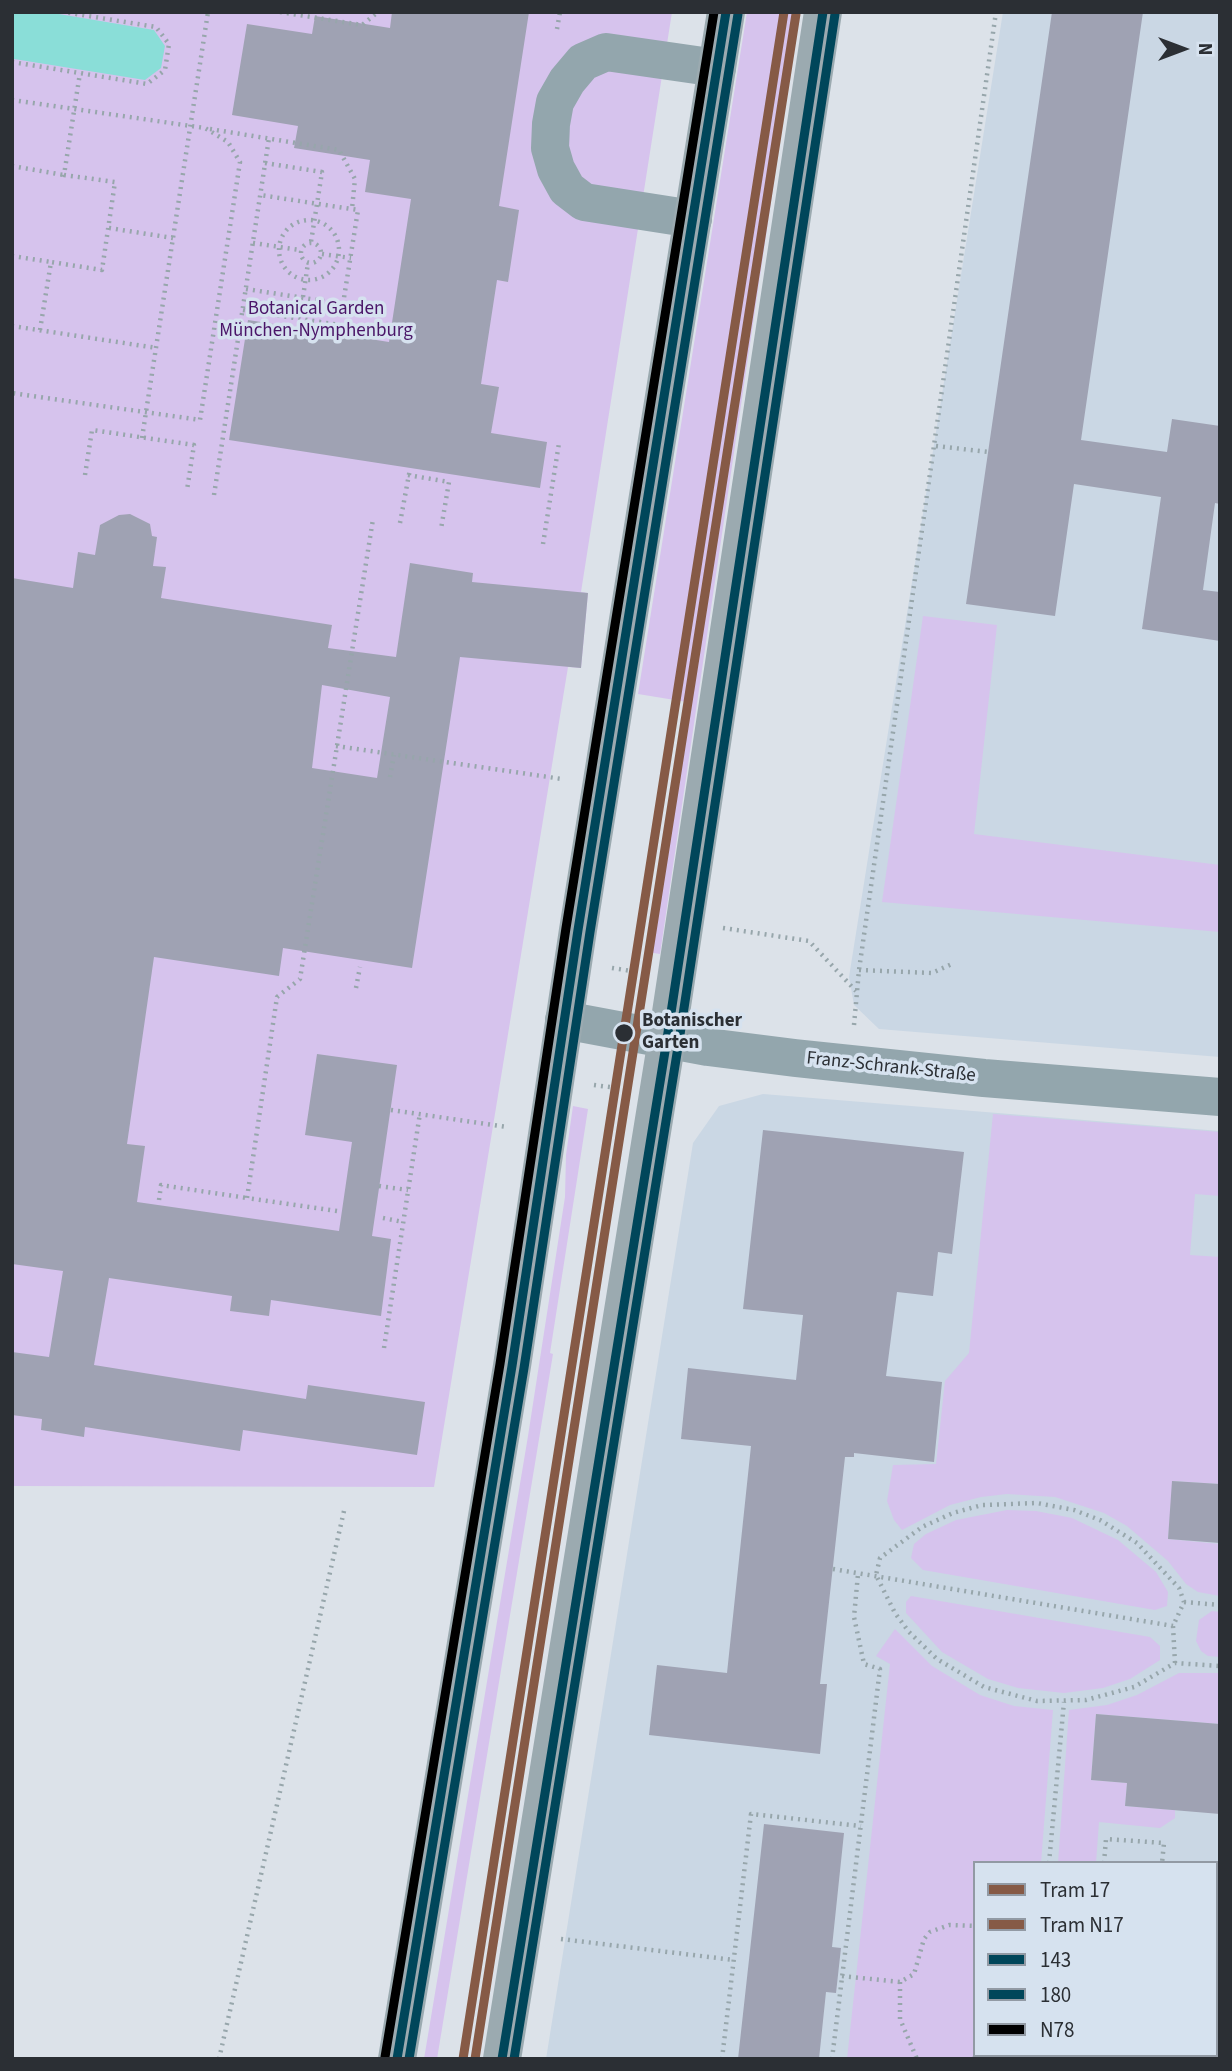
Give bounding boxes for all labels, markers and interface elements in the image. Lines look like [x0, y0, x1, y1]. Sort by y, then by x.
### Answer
north arrow [1148, 14, 1218, 84]
text: N [1191, 43, 1218, 55]
park label: Botanical Garden München-Nymphenburg [219, 299, 413, 343]
place label: Botanischer Garten [642, 1011, 742, 1055]
marker: Botanischer Garten [613, 1022, 635, 1044]
street label: Franz-Schrank-Straße [805, 1048, 977, 1088]
legend [973, 1861, 1218, 2057]
text: Tram 17 [1040, 1875, 1110, 1905]
text: Tram N17 [1040, 1910, 1124, 1940]
text: 143 [1040, 1945, 1071, 1975]
text: 180 [1040, 1980, 1071, 2010]
text: N78 [1040, 2015, 1074, 2045]

